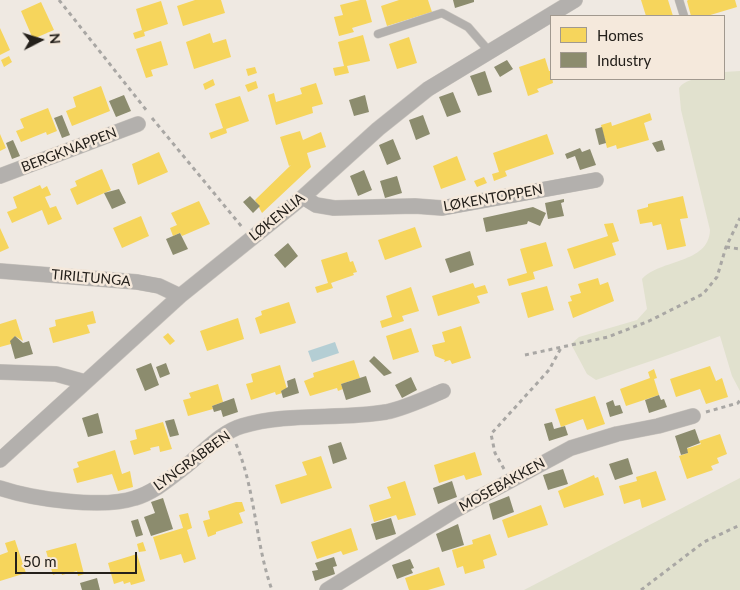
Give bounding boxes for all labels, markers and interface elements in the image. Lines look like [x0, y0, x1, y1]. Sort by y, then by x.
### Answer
north arrow [15, 15, 65, 65]
legend [550, 15, 725, 80]
text: Homes [597, 26, 643, 44]
text: N [47, 33, 64, 45]
text: Industry [597, 51, 651, 69]
street label: BERGKNAPPEN [19, 124, 119, 176]
street label: LØKENTOPPEN [442, 181, 544, 215]
street label: LØKENLIA [246, 190, 308, 244]
street label: TIRILTUNGA [51, 266, 131, 290]
street label: LYNGRABBEN [150, 428, 234, 494]
street label: MOSEBAKKEN [456, 454, 548, 516]
scale bar [18, 542, 140, 574]
text: 50 m [23, 552, 57, 570]

